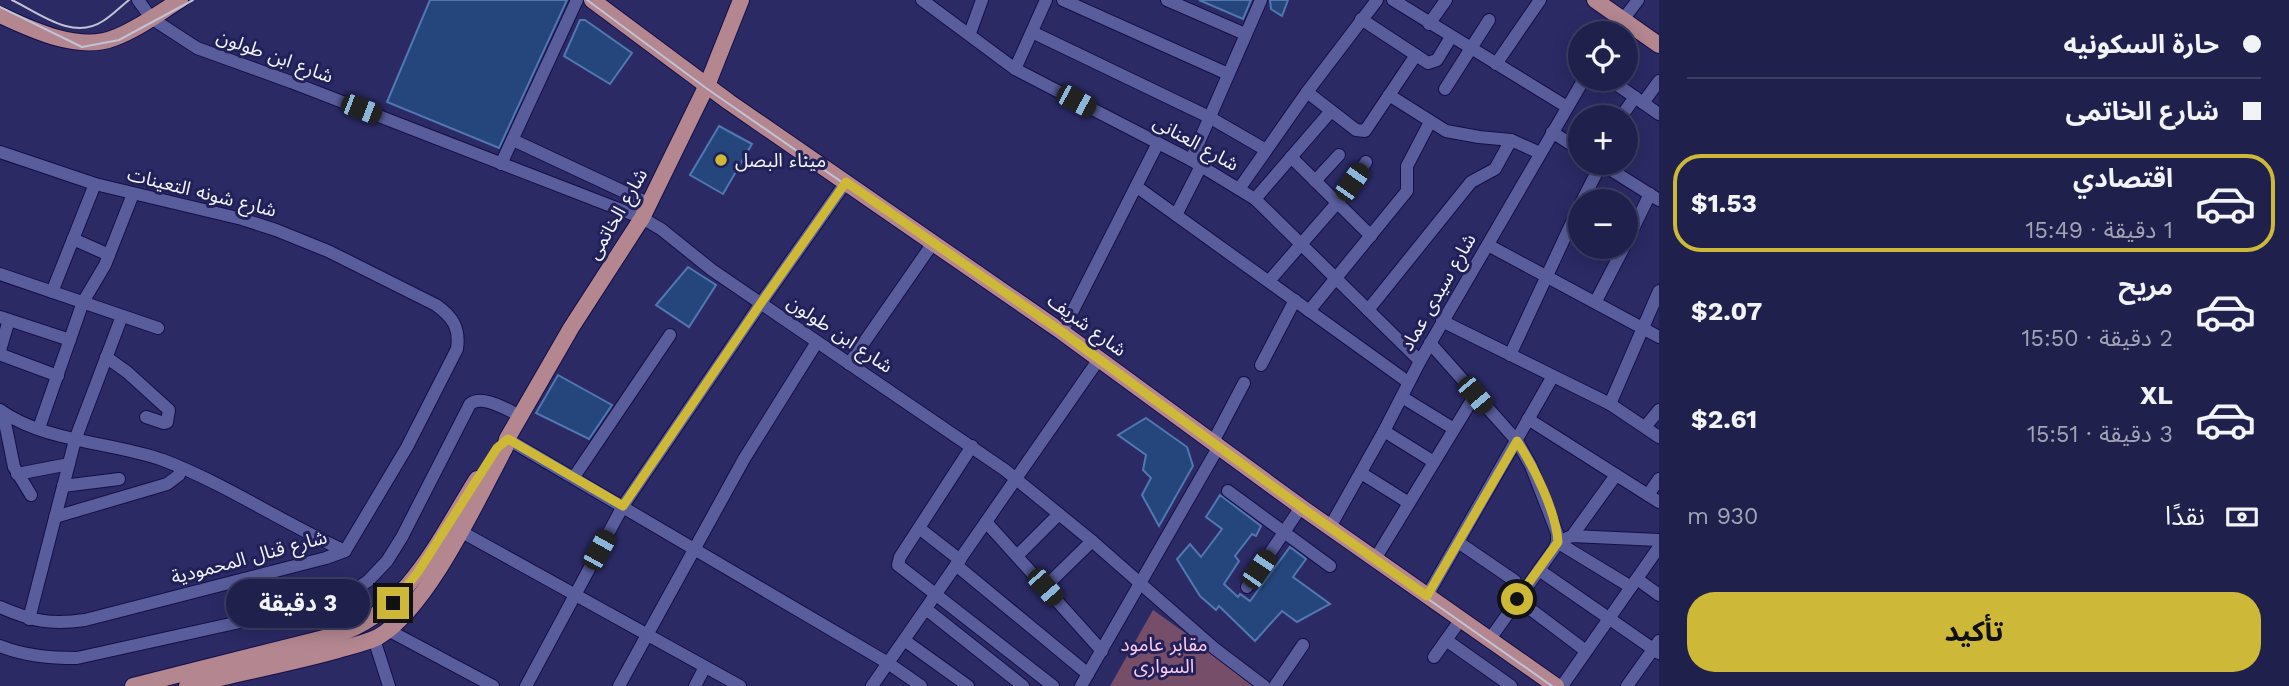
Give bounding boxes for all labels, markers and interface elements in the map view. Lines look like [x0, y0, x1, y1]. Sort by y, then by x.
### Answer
map controls [1568, 21, 1638, 259]
button: locate [1568, 21, 1638, 91]
street label: شارع ابن طولون [213, 24, 336, 90]
text: حارة السكونيه [2064, 29, 2219, 59]
car [1053, 82, 1100, 120]
car [338, 92, 385, 126]
text: شارع الخاتمى [2065, 96, 2219, 126]
button: + [1568, 105, 1638, 175]
street label: شارع العنانى [1148, 110, 1243, 178]
place label: ميناء البصل [735, 149, 826, 172]
marker: ميناء البصل [713, 152, 729, 168]
car [1332, 159, 1373, 205]
street label: شارع شونه التعينات [125, 162, 279, 224]
text: اقتصادي [2073, 163, 2173, 193]
street label: شارع الخاتمى [582, 164, 654, 265]
icon: car [2194, 172, 2257, 235]
text: $1.53 [1691, 188, 1757, 218]
button: − [1568, 189, 1638, 259]
text: 1 دقيقة · 15:49 [2025, 217, 2173, 244]
street label: شارع سيدى عماد [1395, 229, 1483, 356]
text: مريح [2118, 271, 2173, 301]
icon: car [2194, 280, 2257, 343]
street label: شارع شريف [1042, 289, 1131, 363]
street label: شارع ابن طولون [782, 290, 897, 379]
text: $2.07 [1691, 296, 1762, 326]
text: 2 دقيقة · 15:50 [2022, 325, 2173, 352]
car [1454, 372, 1497, 418]
text: XL [2140, 380, 2173, 410]
icon: car [2194, 388, 2257, 451]
text: $2.61 [1691, 404, 1757, 434]
text: 3 دقيقة · 15:51 [2027, 421, 2173, 448]
icon: cash [2223, 498, 2261, 536]
text: نقدًا [2165, 501, 2205, 531]
text: 930 m [1687, 503, 1758, 530]
street label: شارع قنال المحمودية [169, 525, 330, 591]
car [580, 527, 619, 573]
car [1239, 546, 1280, 592]
car [1024, 564, 1067, 610]
callout: 3 دقيقة [225, 578, 368, 628]
route start [1501, 583, 1533, 615]
route end [377, 587, 409, 619]
text: 3 دقيقة [259, 590, 337, 617]
button: تأكيد [1687, 592, 2261, 672]
park label: مقابر عامود السوارى [1120, 633, 1208, 678]

